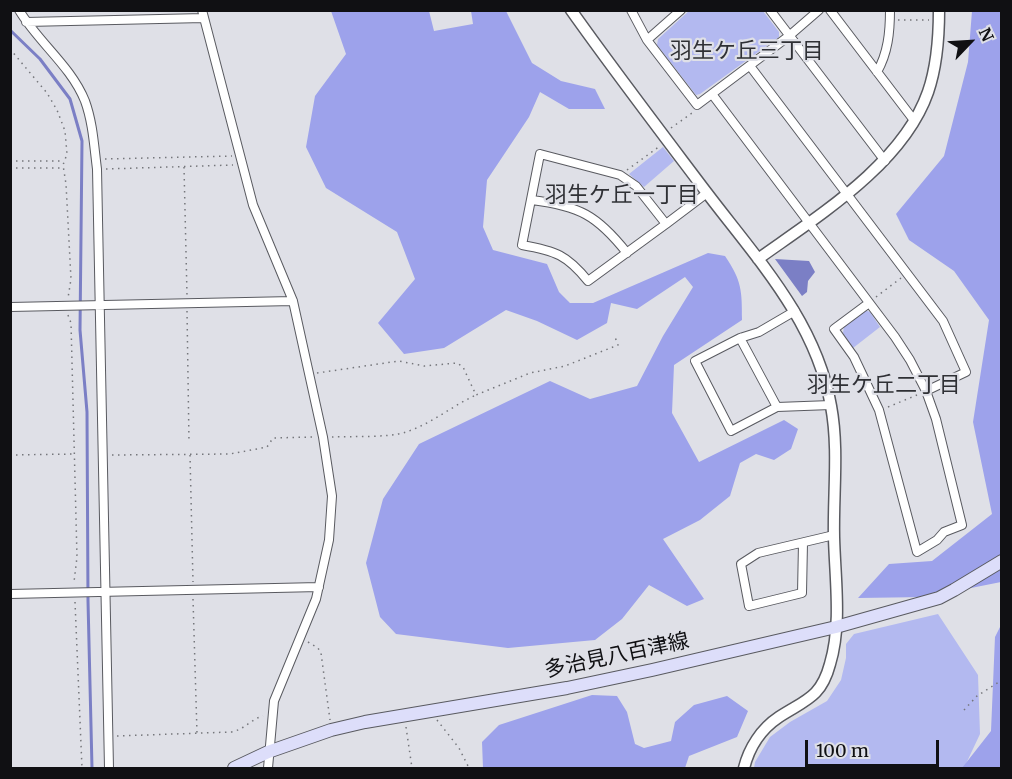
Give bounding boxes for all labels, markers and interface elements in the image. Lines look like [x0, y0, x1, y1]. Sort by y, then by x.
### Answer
north arrow [940, 12, 1000, 72]
text: N [975, 24, 998, 44]
district label: 羽生ケ丘三丁目 [670, 39, 824, 65]
district label: 羽生ケ丘一丁目 [545, 183, 699, 209]
district label: 羽生ケ丘二丁目 [807, 373, 961, 399]
street label: 多治見八百津線 [542, 628, 692, 684]
scale bar [808, 728, 942, 766]
text: 100 m [816, 739, 869, 762]

